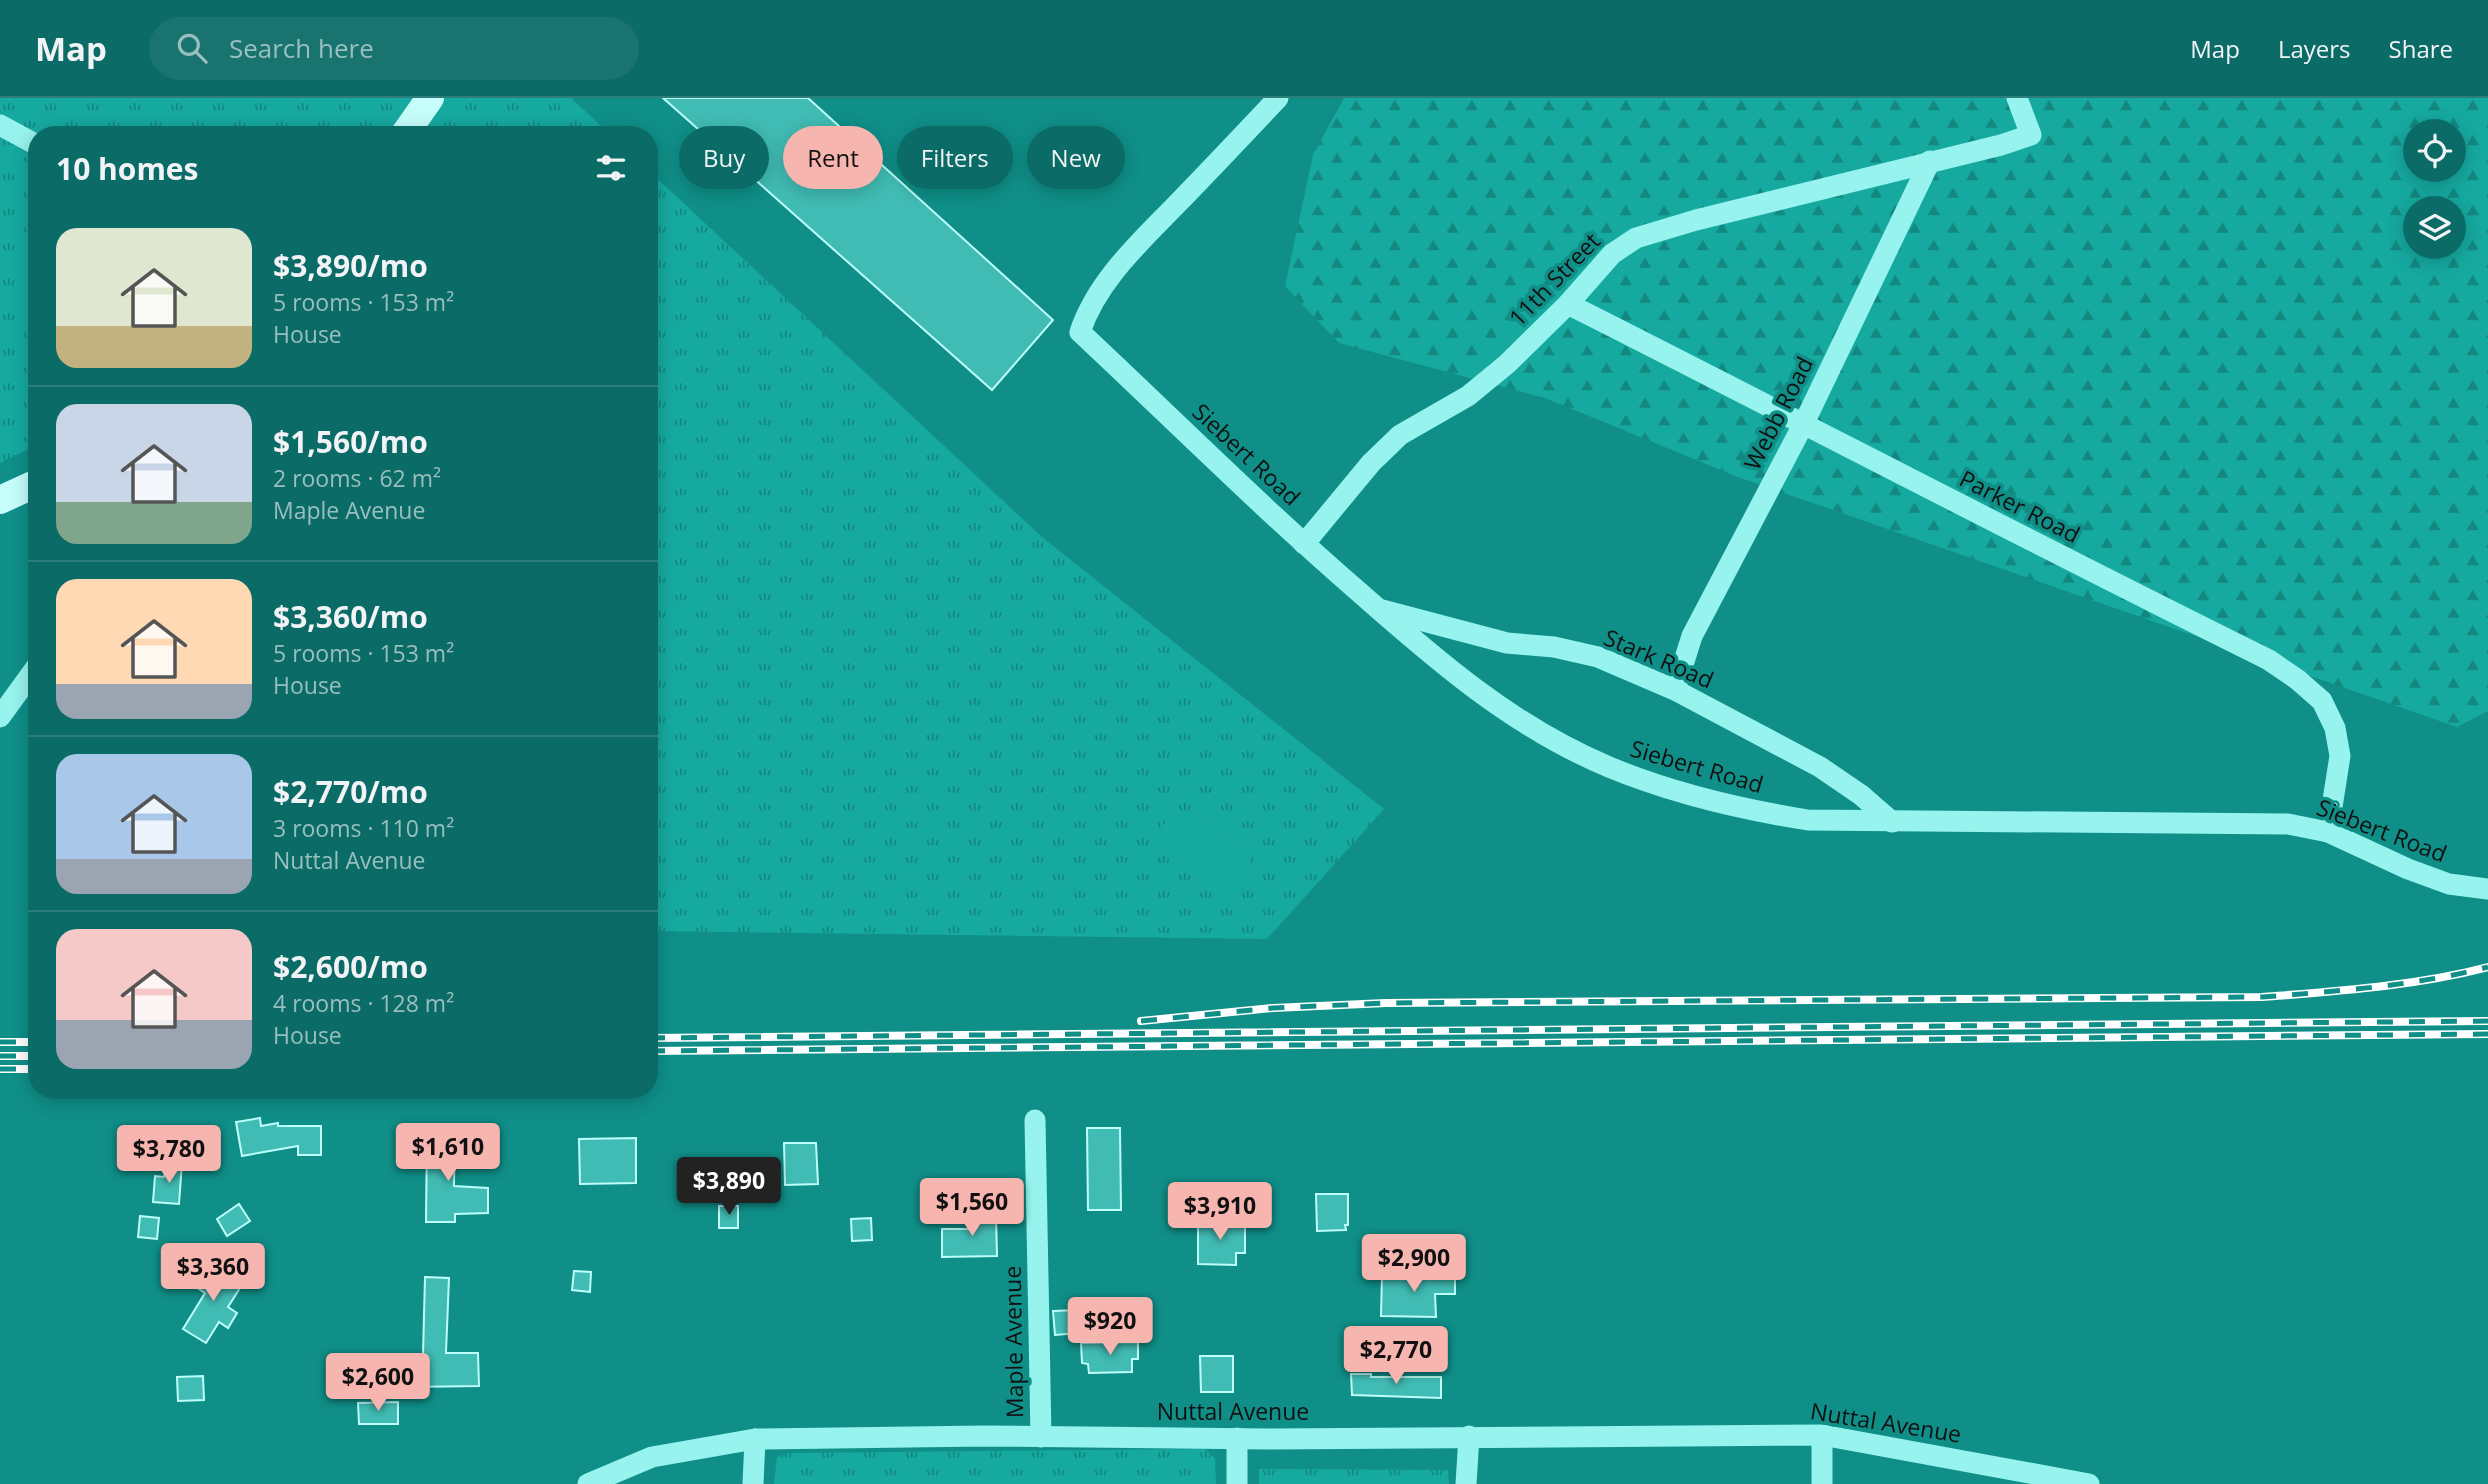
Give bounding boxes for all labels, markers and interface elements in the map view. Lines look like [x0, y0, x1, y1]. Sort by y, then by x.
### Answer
search box [149, 17, 639, 80]
text: Map [35, 26, 107, 71]
icon: search [173, 29, 211, 67]
text: Search here [229, 30, 374, 66]
text: Map [2190, 32, 2240, 65]
text: Layers [2278, 32, 2351, 65]
text: Share [2389, 32, 2453, 65]
map controls [2403, 119, 2466, 259]
button: locate [2403, 119, 2466, 182]
chip: Buy [679, 126, 769, 189]
chip: Rent [783, 126, 883, 189]
chip: Filters [897, 126, 1013, 189]
chip: New [1027, 126, 1125, 189]
text: 10 homes [56, 148, 199, 189]
icon: filters [592, 149, 630, 187]
button: layers [2403, 196, 2466, 259]
street label: 11th Street [1501, 225, 1607, 333]
text: $3,890/mo [273, 245, 428, 286]
icon: home [112, 256, 196, 340]
text: 5 rooms · 153 m² [273, 286, 454, 318]
text: House [273, 318, 342, 350]
street label: Webb Road [1736, 351, 1820, 475]
street label: Siebert Road [1186, 396, 1308, 512]
text: $1,560/mo [273, 421, 428, 462]
icon: home [112, 432, 196, 516]
text: 2 rooms · 62 m² [273, 462, 441, 494]
street label: Parker Road [1954, 462, 2086, 550]
text: Maple Avenue [273, 494, 425, 526]
text: $3,360/mo [273, 596, 428, 637]
icon: home [112, 607, 196, 691]
street label: Stark Road [1599, 621, 1719, 695]
text: 5 rooms · 153 m² [273, 637, 454, 669]
text: House [273, 669, 342, 701]
street label: Siebert Road [1627, 732, 1767, 800]
text: $2,770/mo [273, 771, 428, 812]
icon: home [112, 782, 196, 866]
street label: Siebert Road [2312, 791, 2452, 869]
text: 3 rooms · 110 m² [273, 812, 454, 844]
text: Nuttal Avenue [273, 844, 425, 876]
text: $2,600/mo [273, 946, 428, 987]
icon: home [112, 957, 196, 1041]
text: 4 rooms · 128 m² [273, 987, 454, 1019]
text: House [273, 1019, 342, 1051]
pin: $1,610 [391, 1124, 505, 1183]
pin: $3,780 [112, 1126, 226, 1185]
text: $1,610 [412, 1130, 484, 1162]
text: $3,780 [133, 1132, 205, 1164]
pin: $3,890 [672, 1158, 786, 1217]
text: $3,890 [693, 1164, 765, 1196]
pin: $1,560 [915, 1178, 1029, 1238]
pin: $3,910 [1163, 1182, 1277, 1242]
text: $1,560 [936, 1185, 1008, 1217]
text: $3,910 [1184, 1189, 1256, 1221]
pin: $2,900 [1357, 1234, 1471, 1294]
text: $2,900 [1378, 1241, 1450, 1273]
pin: $3,360 [156, 1244, 270, 1303]
text: $3,360 [177, 1250, 249, 1282]
street label: Maple Avenue [996, 1266, 1030, 1418]
pin: $920 [1069, 1298, 1151, 1357]
text: $920 [1084, 1304, 1136, 1336]
pin: $2,770 [1339, 1326, 1453, 1386]
text: $2,770 [1360, 1333, 1432, 1365]
pin: $2,600 [321, 1354, 435, 1413]
text: $2,600 [342, 1360, 414, 1392]
street label: Nuttal Avenue [1808, 1394, 1964, 1450]
street label: Nuttal Avenue [1157, 1395, 1309, 1427]

